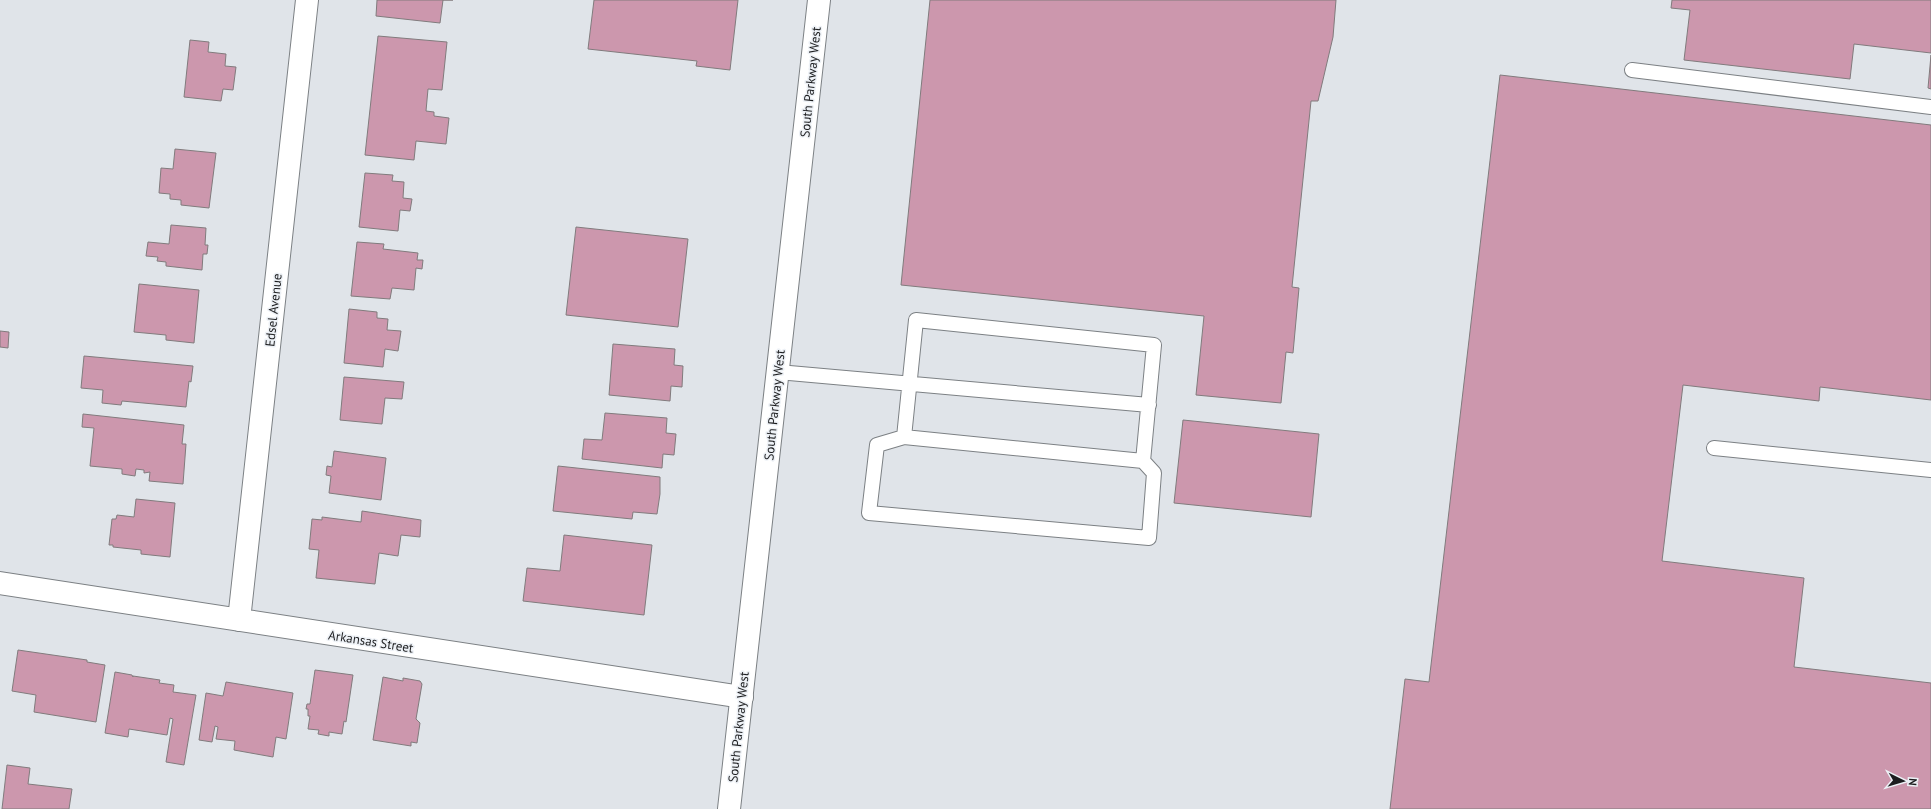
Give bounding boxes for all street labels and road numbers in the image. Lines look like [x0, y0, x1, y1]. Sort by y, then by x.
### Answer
street label: South Parkway West [796, 25, 825, 138]
street label: Edsel Avenue [261, 273, 286, 347]
street label: South Parkway West [760, 348, 789, 461]
street label: Arkansas Street [327, 626, 415, 657]
street label: South Parkway West [724, 670, 753, 783]

